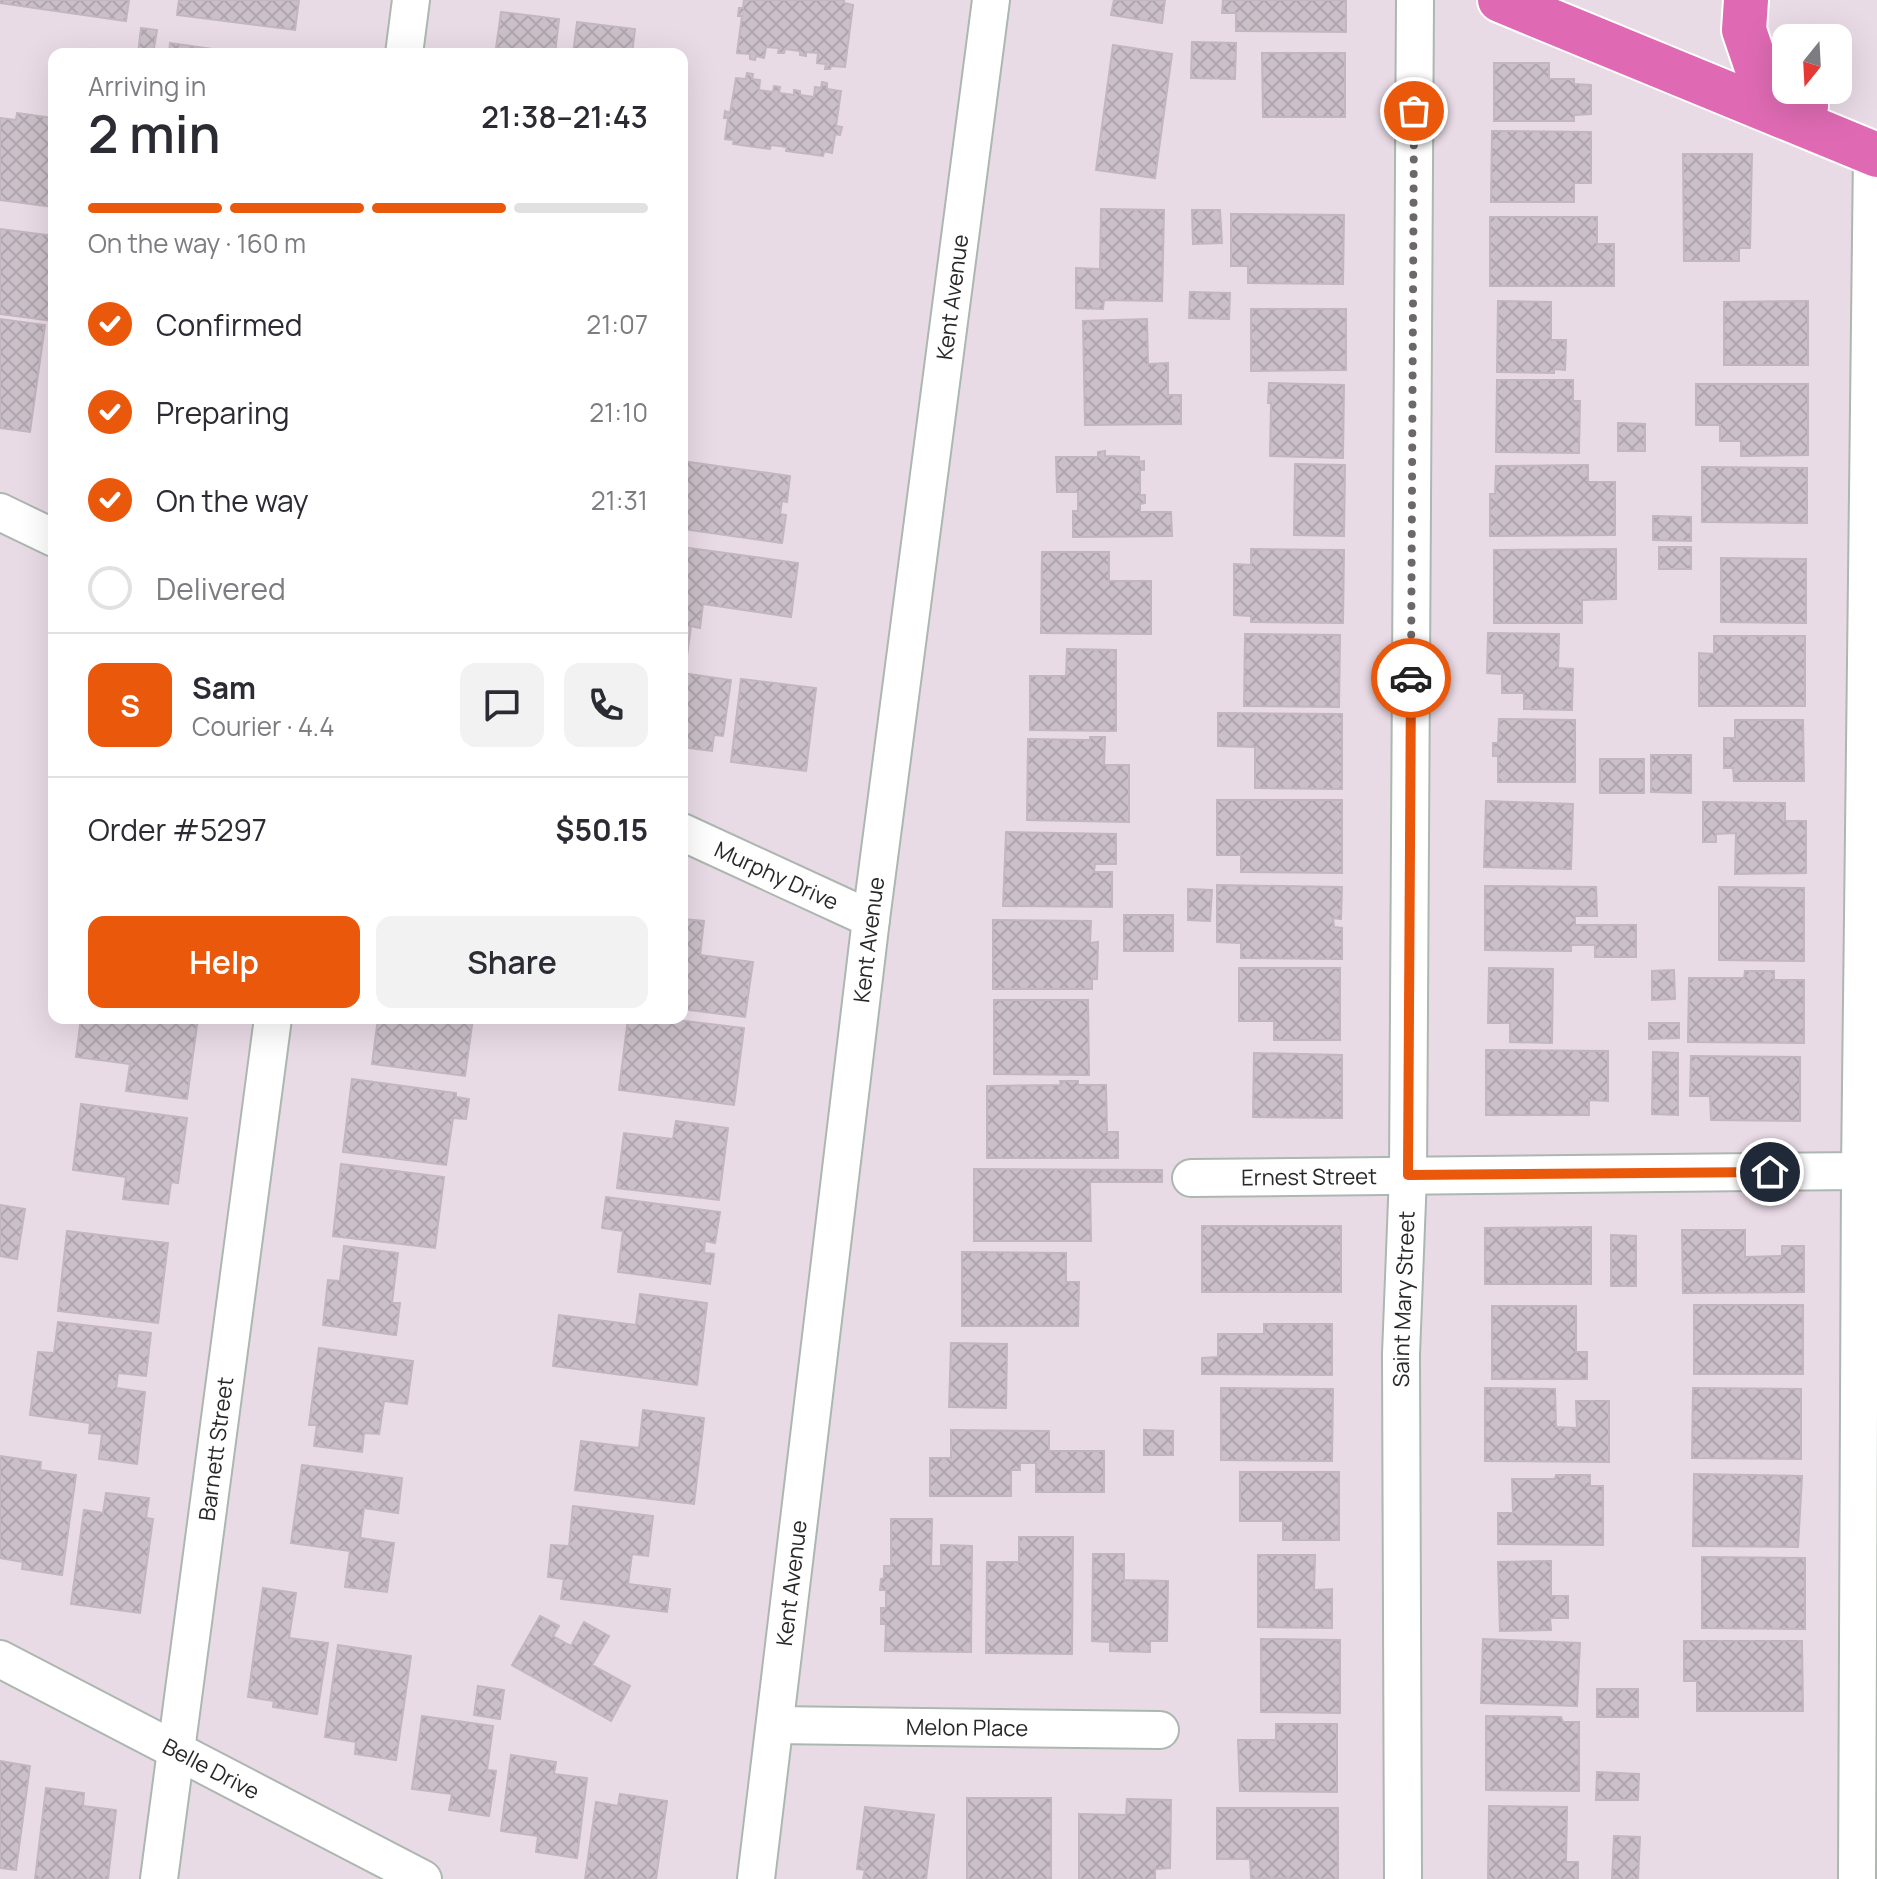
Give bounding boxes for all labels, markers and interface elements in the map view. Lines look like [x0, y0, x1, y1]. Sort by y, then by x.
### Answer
north arrow [1772, 24, 1852, 104]
map controls [1772, 24, 1852, 104]
text: Arriving in [88, 68, 206, 104]
pin [1380, 77, 1448, 145]
icon: bag [1392, 89, 1436, 133]
text: 21:38–21:43 [481, 96, 648, 137]
text: 2 min [88, 98, 221, 169]
text: On the way · 160 m [88, 225, 306, 261]
street label: Kent Avenue [929, 232, 975, 362]
icon: check [88, 302, 132, 346]
text: Confirmed [156, 304, 303, 345]
text: 21:07 [586, 306, 648, 342]
icon: check [88, 390, 132, 434]
text: Preparing [156, 392, 290, 433]
text: 21:10 [589, 394, 648, 430]
icon: check [88, 478, 132, 522]
text: On the way [156, 480, 309, 521]
text: 21:31 [591, 482, 648, 518]
text: Delivered [156, 568, 286, 609]
courier [1371, 638, 1451, 718]
icon: car [1389, 656, 1433, 700]
button: chat [460, 663, 544, 747]
button: phone [564, 663, 648, 747]
text: Sam [192, 667, 256, 708]
text: S [120, 685, 140, 726]
text: Courier · 4.4 [192, 708, 334, 744]
text: Order #5297 [88, 809, 267, 850]
text: $50.15 [556, 809, 648, 850]
street label: Murphy Drive [710, 834, 843, 917]
street label: Kent Avenue [846, 875, 891, 1004]
button: Help [88, 916, 360, 1008]
button: Share [376, 916, 648, 1008]
pin [1736, 1138, 1804, 1206]
icon: home [1748, 1150, 1792, 1194]
street label: Ernest Street [1241, 1161, 1377, 1192]
street label: Saint Mary Street [1386, 1210, 1422, 1387]
street label: Barnett Street [192, 1375, 240, 1523]
street label: Kent Avenue [769, 1518, 814, 1648]
street label: Melon Place [906, 1712, 1029, 1743]
street label: Belle Drive [157, 1731, 265, 1807]

